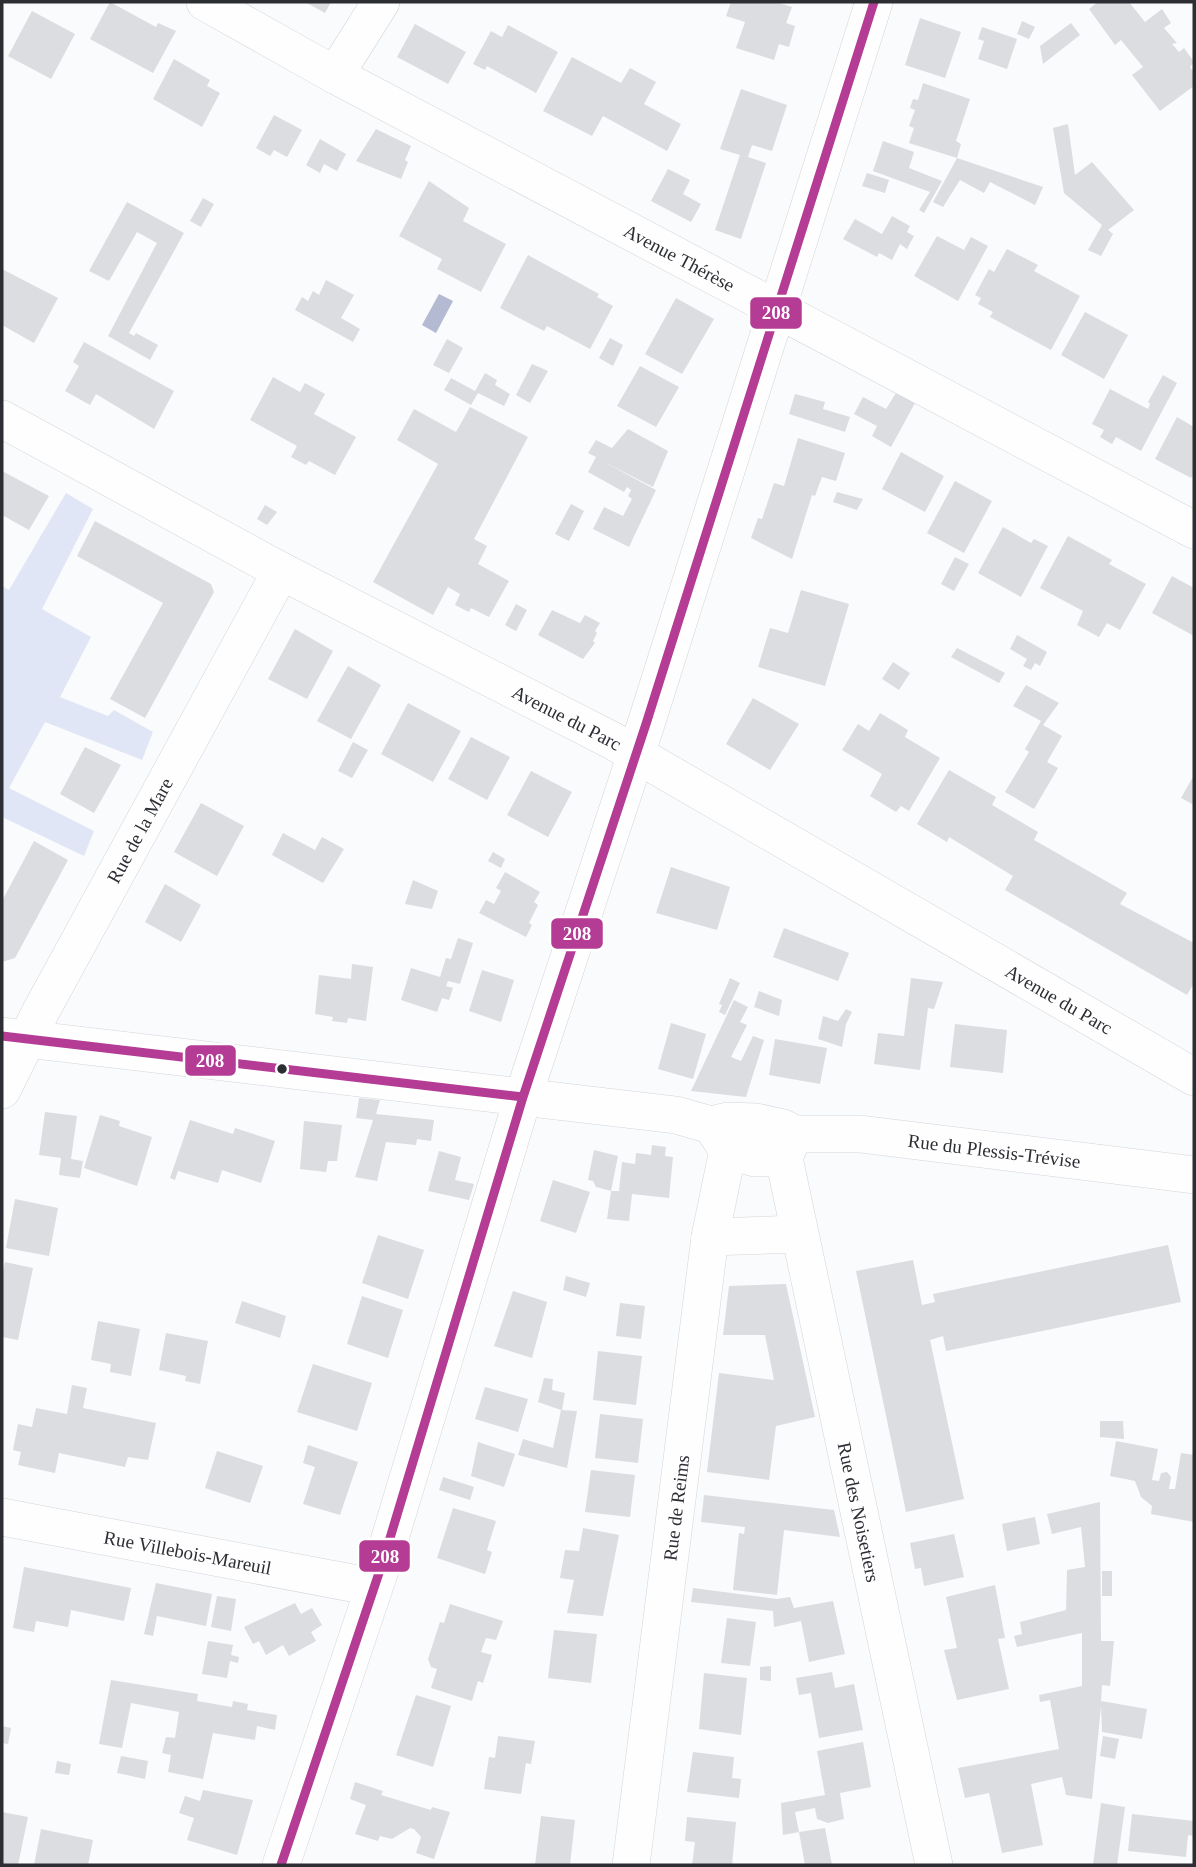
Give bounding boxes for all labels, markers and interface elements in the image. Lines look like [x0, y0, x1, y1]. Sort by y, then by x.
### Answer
street label: Avenue Thérèse [620, 220, 738, 296]
line badge: 208 [749, 296, 803, 330]
text: 208 [762, 302, 790, 323]
street label: Avenue du Parc [509, 681, 625, 755]
street label: Rue de la Mare [103, 774, 177, 887]
line badge: 208 [550, 917, 604, 950]
text: 208 [563, 923, 591, 944]
street label: Avenue du Parc [1002, 960, 1116, 1039]
line badge: 208 [184, 1044, 237, 1077]
text: 208 [196, 1050, 224, 1071]
unlabelled marker [275, 1062, 289, 1076]
street label: Rue du Plessis-Trévise [907, 1130, 1082, 1172]
street label: Rue des Noisetiers [834, 1440, 884, 1584]
street label: Rue de Reims [659, 1454, 694, 1562]
street label: Rue Villebois-Mareuil [102, 1526, 273, 1579]
line badge: 208 [358, 1539, 411, 1573]
text: 208 [371, 1546, 399, 1567]

